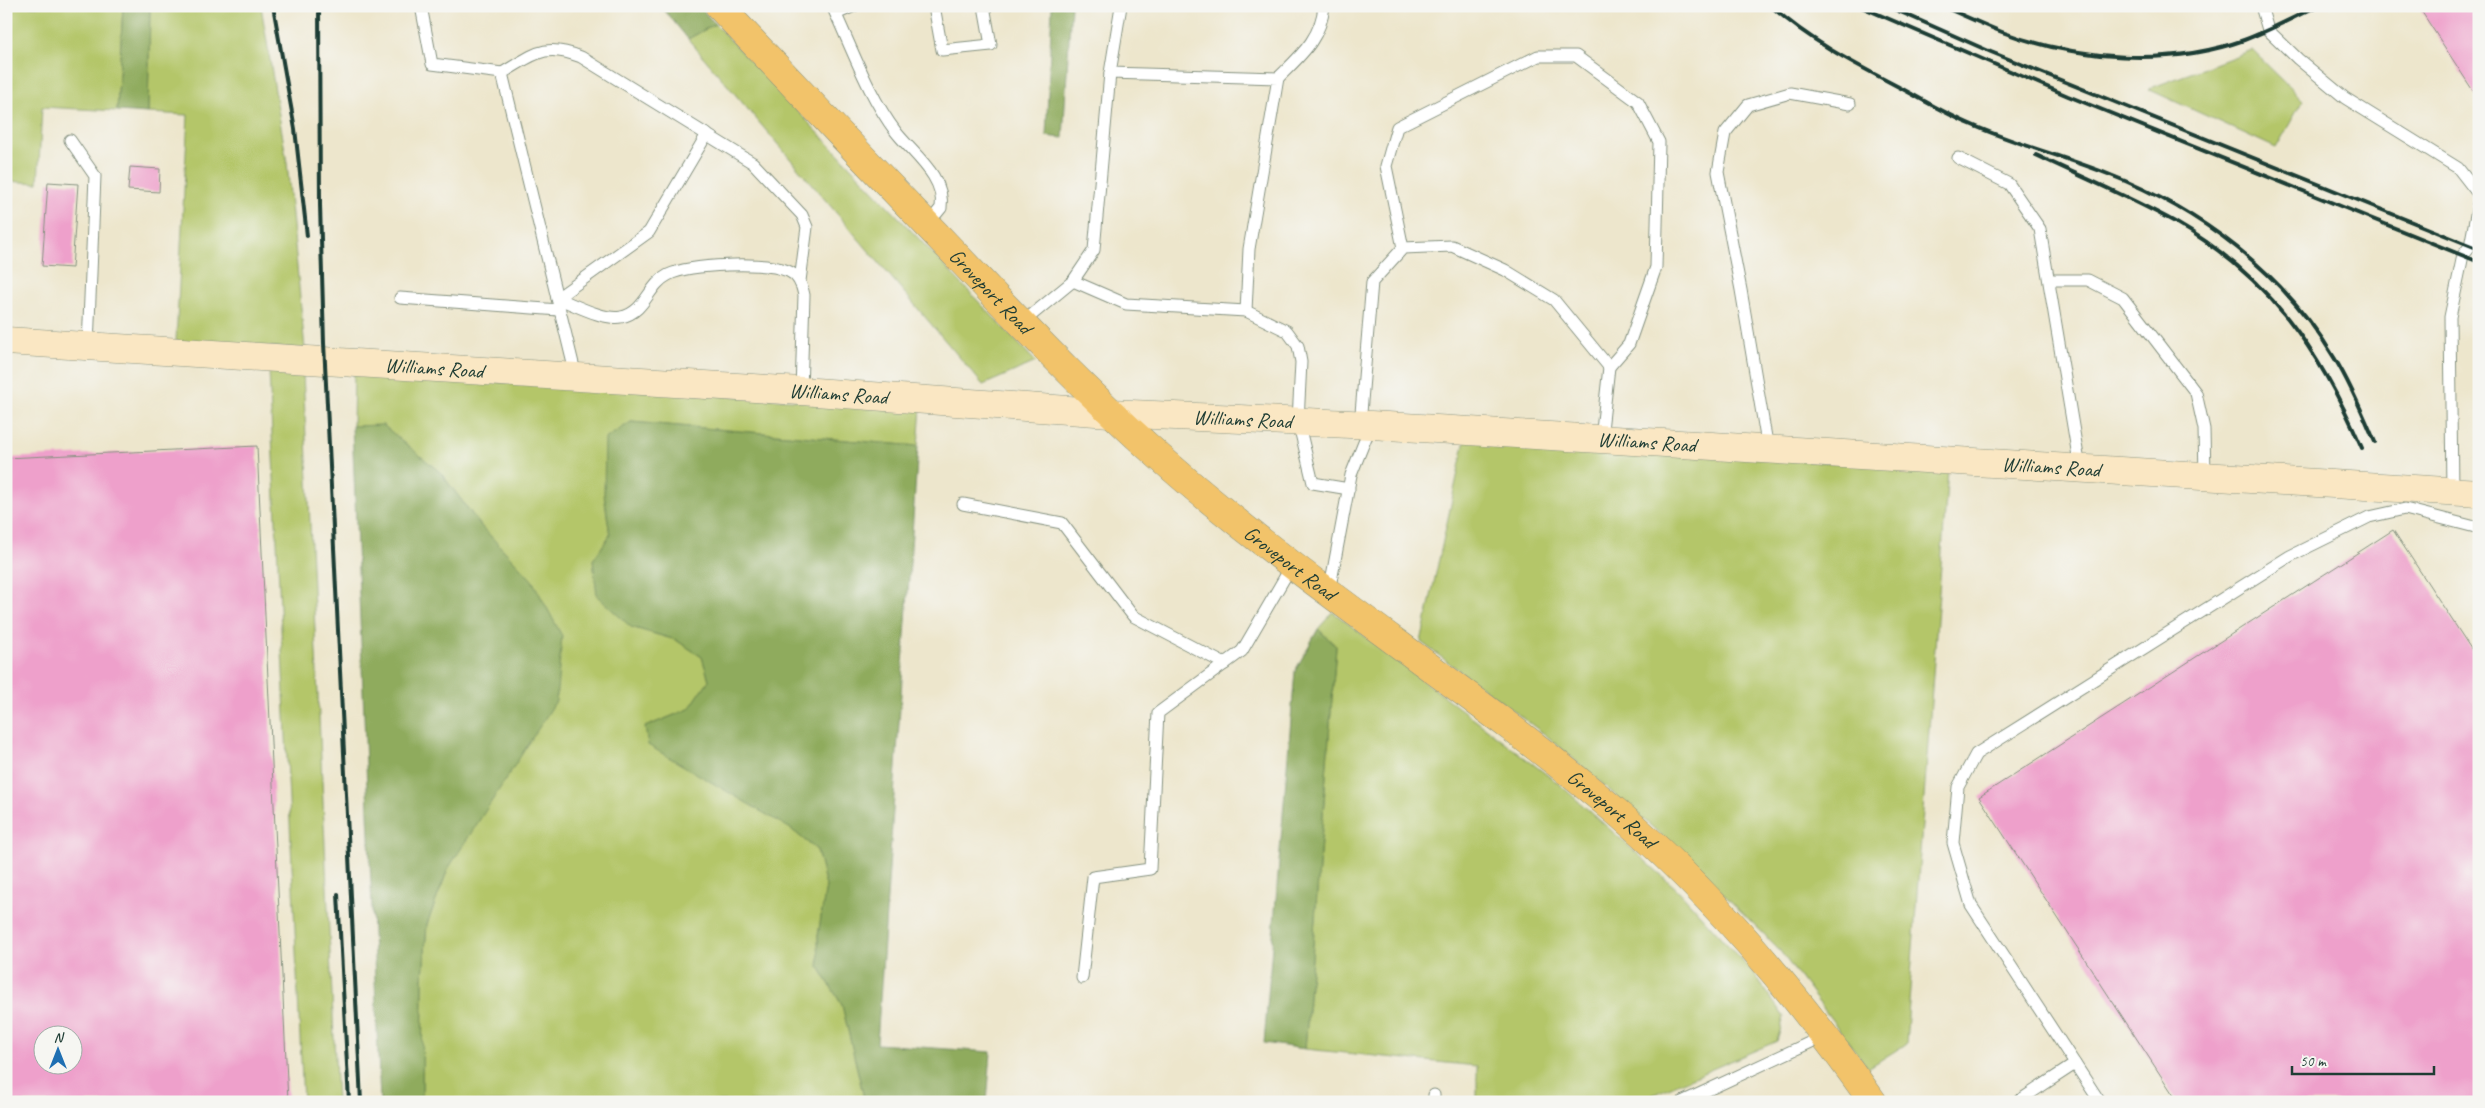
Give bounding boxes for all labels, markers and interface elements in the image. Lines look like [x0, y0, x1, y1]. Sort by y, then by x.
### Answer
street label: Groveport Road [944, 243, 1040, 342]
street label: Williams Road [384, 352, 488, 384]
street label: Williams Road [788, 377, 892, 410]
street label: Williams Road [1193, 404, 1296, 435]
street label: Williams Road [1597, 426, 1701, 458]
street label: Williams Road [2001, 451, 2105, 483]
street label: Groveport Road [1239, 520, 1344, 608]
street label: Groveport Road [1562, 764, 1664, 856]
north arrow [32, 1026, 82, 1076]
text: N [54, 1029, 65, 1046]
scale bar [2292, 1043, 2435, 1075]
text: 50 m [2300, 1052, 2327, 1071]

